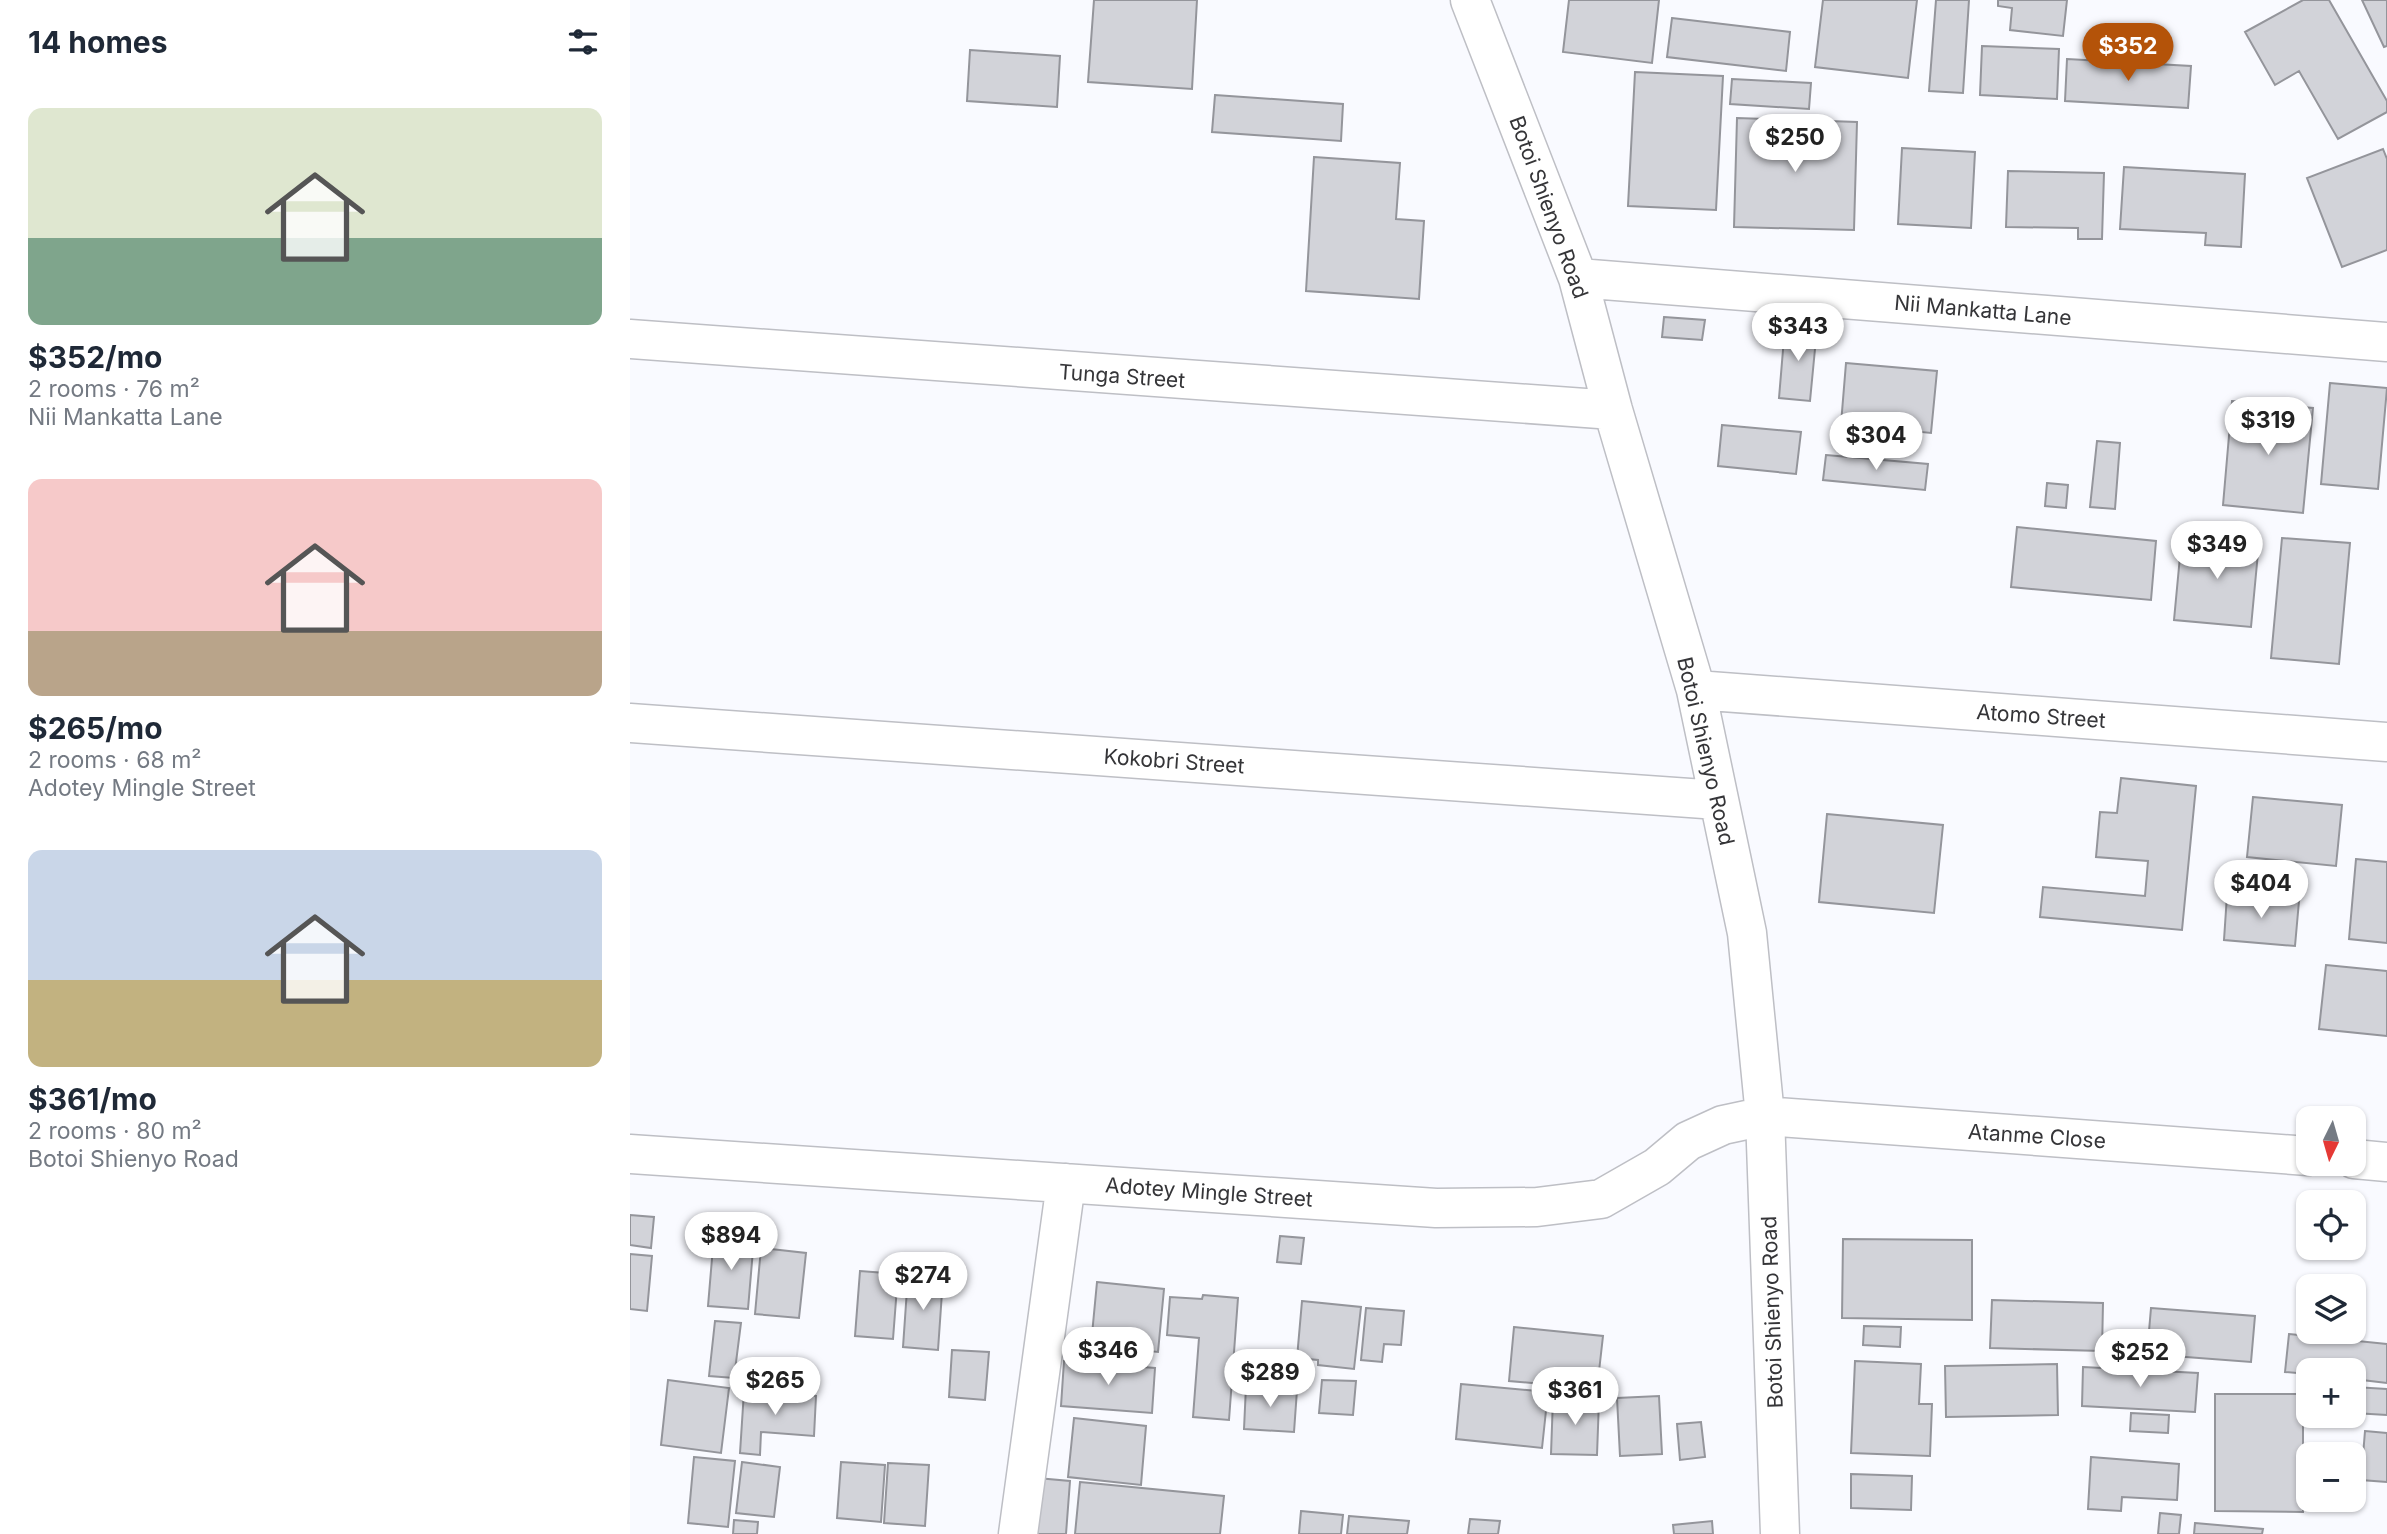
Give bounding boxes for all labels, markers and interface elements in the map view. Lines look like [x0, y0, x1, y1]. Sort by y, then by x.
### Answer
icon: filters [564, 23, 602, 61]
text: 14 homes [28, 24, 167, 60]
pin: $352 [2087, 24, 2169, 83]
text: $352 [2098, 32, 2158, 60]
street label: Botoi Shienyo Road [1504, 112, 1594, 302]
pin: $250 [1754, 114, 1836, 174]
text: $250 [1765, 123, 1825, 151]
icon: home [252, 154, 378, 280]
street label: Nii Mankatta Lane [1893, 290, 2073, 330]
pin: $343 [1757, 304, 1839, 363]
text: $343 [1768, 312, 1828, 340]
text: $352/mo [28, 339, 163, 375]
street label: Tunga Street [1058, 359, 1186, 393]
text: 2 rooms · 76 m² [28, 375, 200, 403]
pin: $319 [2227, 398, 2309, 457]
text: Nii Mankatta Lane [28, 403, 223, 431]
text: $319 [2241, 406, 2295, 434]
pin: $304 [1835, 412, 1917, 472]
text: $304 [1846, 421, 1906, 449]
pin: $349 [2176, 522, 2258, 581]
icon: home [252, 525, 378, 651]
text: $349 [2187, 530, 2247, 558]
street label: Botoi Shienyo Road [1672, 654, 1740, 848]
street label: Atomo Street [1976, 699, 2107, 733]
text: $265/mo [28, 710, 163, 746]
street label: Kokobri Street [1103, 744, 1245, 778]
text: 2 rooms · 68 m² [28, 746, 201, 774]
text: Adotey Mingle Street [28, 774, 256, 802]
pin: $404 [2220, 860, 2302, 920]
text: $404 [2230, 869, 2292, 897]
icon: home [252, 896, 378, 1022]
text: $361/mo [28, 1081, 157, 1117]
north arrow [2296, 1106, 2366, 1176]
map controls [2296, 1106, 2366, 1512]
text: 2 rooms · 80 m² [28, 1117, 202, 1145]
street label: Atanme Close [1967, 1119, 2107, 1153]
text: Botoi Shienyo Road [28, 1145, 239, 1173]
street label: Adotey Mingle Street [1104, 1172, 1314, 1212]
button: locate [2296, 1190, 2366, 1260]
pin: $894 [690, 1212, 772, 1272]
street label: Botoi Shienyo Road [1756, 1215, 1788, 1409]
text: $894 [701, 1221, 761, 1249]
pin: $274 [882, 1252, 964, 1312]
text: $274 [894, 1261, 952, 1289]
button: layers [2296, 1274, 2366, 1344]
pin: $346 [1067, 1328, 1149, 1387]
pin: $252 [2099, 1330, 2181, 1389]
text: $346 [1078, 1336, 1138, 1364]
text: $252 [2111, 1338, 2169, 1366]
pin: $289 [1229, 1350, 1311, 1409]
pin: $265 [734, 1358, 816, 1417]
text: $289 [1240, 1358, 1300, 1386]
button: + [2296, 1358, 2366, 1428]
text: $265 [745, 1366, 805, 1394]
pin: $361 [1534, 1368, 1616, 1427]
text: $361 [1548, 1376, 1602, 1404]
button: − [2296, 1442, 2366, 1512]

